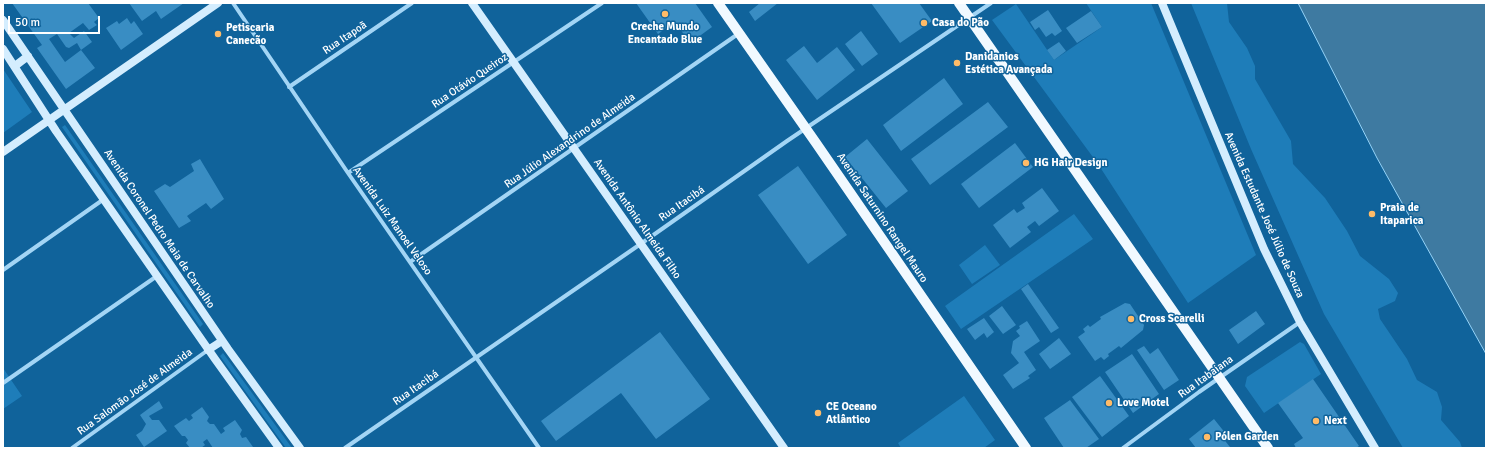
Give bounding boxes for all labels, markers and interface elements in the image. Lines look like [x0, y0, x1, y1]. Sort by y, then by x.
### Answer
scale bar [10, 8, 102, 34]
marker: Creche Mundo Encantado Blue [660, 9, 670, 19]
text: 50 m [15, 15, 40, 30]
place label: Casa do Pão [932, 16, 989, 30]
marker: Casa do Pão [919, 18, 929, 28]
street label: Rua Itapoã [321, 19, 369, 57]
place label: Creche Mundo Encantado Blue [628, 20, 702, 46]
place label: Petiscaria Canecão [226, 21, 274, 47]
marker: Petiscaria Canecão [213, 29, 223, 39]
place label: Danidanios Estética Avançada [965, 50, 1052, 76]
street label: Rua Otávio Queiroz [430, 51, 510, 111]
marker: Danidanios Estética Avançada [952, 58, 962, 68]
street label: Rua Júlio Alexandrino de Almeida [502, 91, 638, 191]
street label: Avenida Estudante José Júlio de Souza [1221, 130, 1307, 300]
street label: Avenida Coronel Pedro Maia de Carvalho [101, 147, 217, 311]
street label: Avenida Saturnino Rangel Mauro [834, 151, 930, 285]
street label: Avenida Antônio Almeida Filho [590, 156, 684, 282]
place label: HG Hair Design [1034, 156, 1107, 170]
marker: HG Hair Design [1021, 158, 1031, 168]
street label: Avenida Luiz Manoel Veloso [349, 164, 435, 278]
street label: Rua Itacibá [657, 183, 707, 225]
place label: Praia de Itaparica [1380, 201, 1424, 227]
marker: Praia de Itaparica [1367, 209, 1377, 219]
place label: Cross Scarelli [1139, 312, 1204, 326]
marker: Cross Scarelli [1126, 314, 1136, 324]
street label: Rua Salomão José de Almeida [75, 346, 195, 438]
street label: Rua Itabaiana [1176, 353, 1236, 401]
street label: Rua Itacibá [391, 367, 441, 409]
place label: Love Motel [1117, 396, 1169, 410]
marker: Love Motel [1104, 398, 1114, 408]
place label: CE Oceano Atlântico [826, 400, 877, 426]
marker: CE Oceano Atlântico [813, 408, 823, 418]
place label: Next [1324, 414, 1347, 428]
marker: Next [1311, 416, 1321, 426]
place label: Pólen Garden [1215, 430, 1279, 444]
marker: Pólen Garden [1202, 432, 1212, 442]

